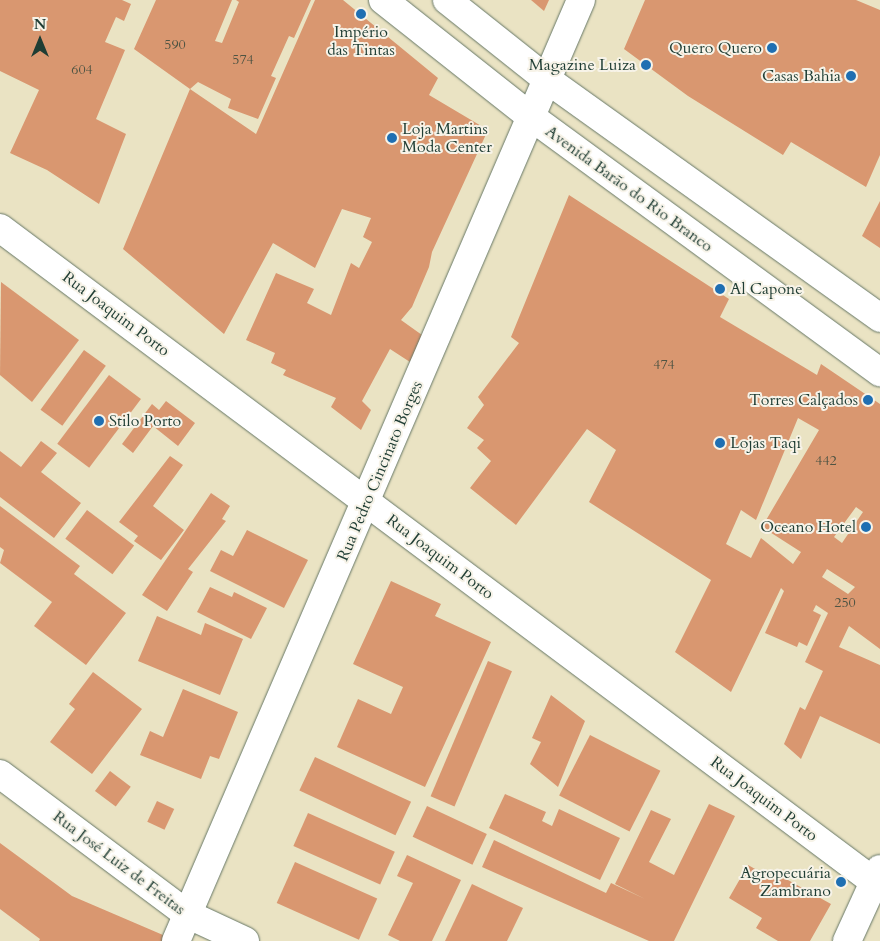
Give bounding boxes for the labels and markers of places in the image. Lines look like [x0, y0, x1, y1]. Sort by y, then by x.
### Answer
marker: Império das Tintas [355, 8, 367, 20]
place label: Império das Tintas [327, 22, 395, 60]
place label: Quero Quero [669, 38, 762, 58]
marker: Quero Quero [766, 42, 778, 54]
place label: Magazine Luiza [529, 55, 636, 75]
marker: Magazine Luiza [640, 59, 652, 71]
place label: Casas Bahia [762, 66, 841, 86]
marker: Casas Bahia [845, 70, 857, 82]
place label: Loja Martins Moda Center [402, 119, 492, 157]
marker: Loja Martins Moda Center [386, 132, 398, 144]
place label: Al Capone [730, 279, 802, 299]
marker: Al Capone [714, 283, 726, 295]
place label: Torres Calçados [749, 390, 858, 410]
marker: Torres Calçados [862, 394, 874, 406]
place label: Stilo Porto [109, 411, 181, 431]
marker: Stilo Porto [93, 415, 105, 427]
place label: Lojas Taqi [730, 433, 801, 453]
marker: Lojas Taqi [714, 437, 726, 449]
place label: Oceano Hotel [760, 517, 856, 537]
marker: Oceano Hotel [860, 521, 872, 533]
place label: Agropecuária Zambrano [740, 863, 831, 901]
marker: Agropecuária Zambrano [835, 876, 847, 888]

